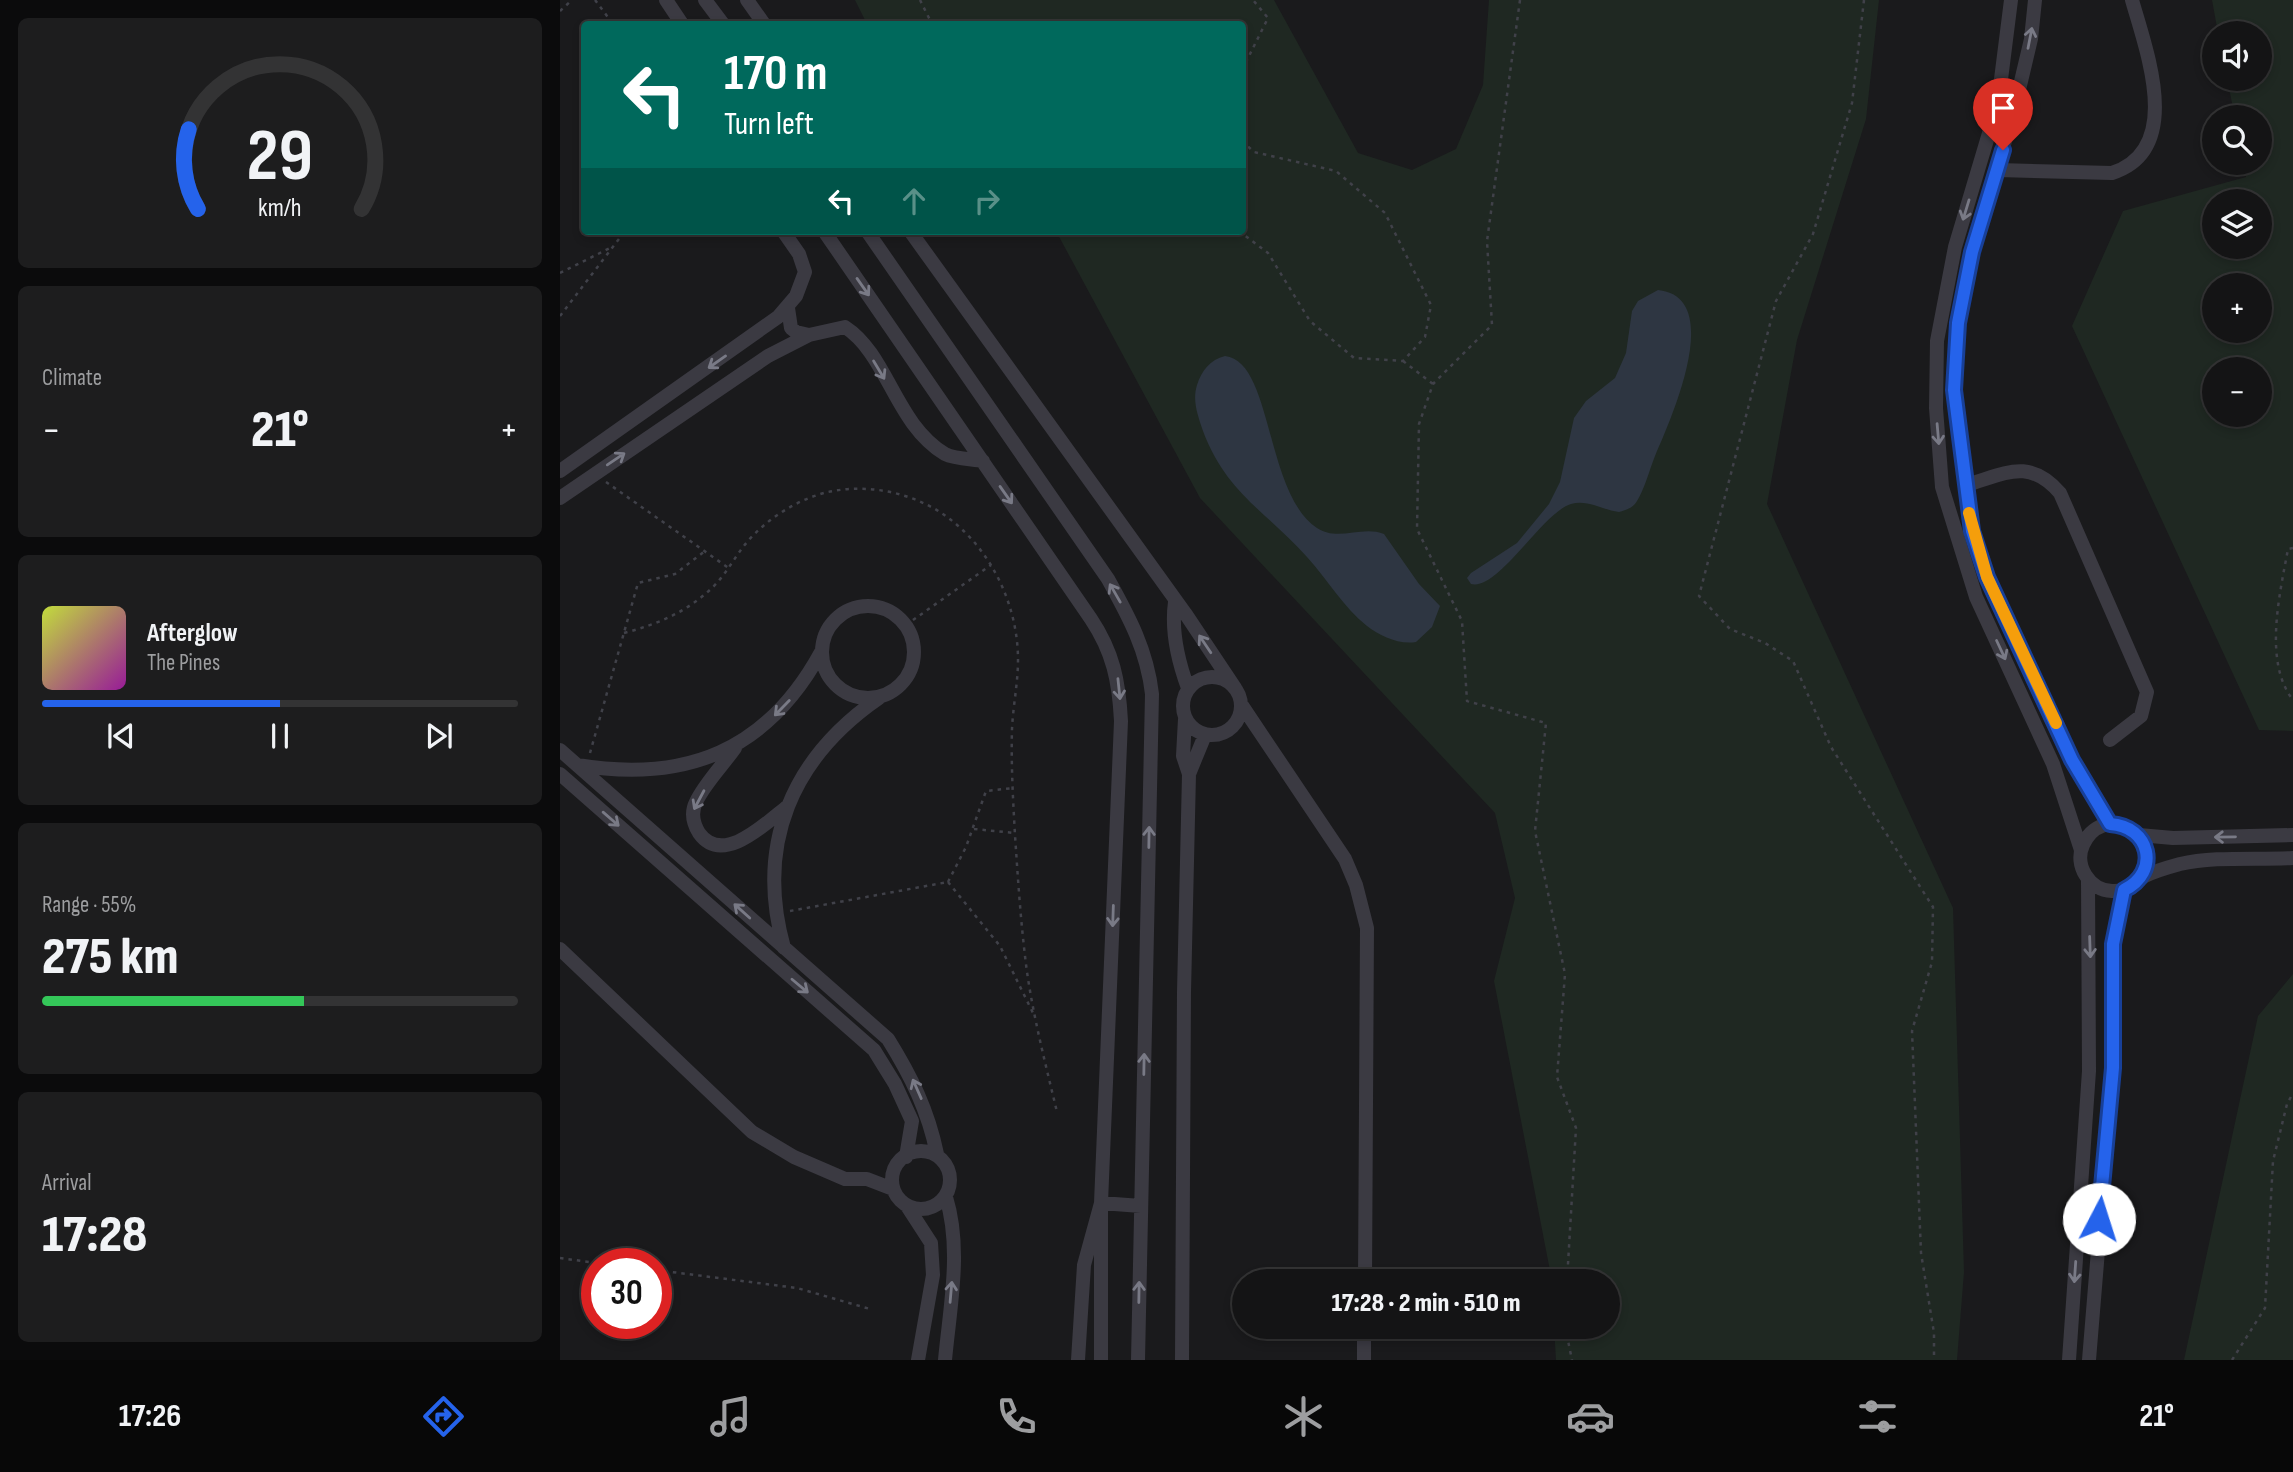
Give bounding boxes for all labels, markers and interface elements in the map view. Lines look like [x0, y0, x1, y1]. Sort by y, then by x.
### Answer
map controls [2202, 21, 2272, 427]
button: sound [2202, 21, 2272, 91]
one-way arrow [2024, 27, 2037, 50]
text: 170 m [724, 45, 828, 104]
icon: left [609, 49, 700, 140]
pin [1973, 78, 2033, 150]
icon: arrive [1984, 89, 2022, 127]
text: Turn left [724, 105, 814, 144]
button: search [2202, 105, 2272, 175]
text: 29 [247, 114, 313, 202]
icon: left [822, 182, 860, 220]
icon: ahead [895, 182, 933, 220]
icon: right [968, 182, 1006, 220]
button: layers [2202, 189, 2272, 259]
text: km/h [258, 193, 302, 224]
one-way arrow [1959, 198, 1971, 220]
button: + [2202, 273, 2272, 343]
one-way arrow [856, 277, 870, 296]
one-way arrow [708, 355, 727, 369]
button: − [2202, 357, 2272, 427]
one-way arrow [872, 359, 886, 379]
text: Climate [42, 364, 102, 392]
text: 21° [251, 399, 309, 462]
text: − [42, 408, 61, 453]
text: + [499, 408, 518, 453]
one-way arrow [1932, 422, 1945, 444]
one-way arrow [606, 452, 625, 466]
one-way arrow [999, 485, 1013, 504]
one-way arrow [1108, 583, 1122, 603]
text: Afterglow [147, 618, 238, 649]
one-way arrow [1198, 635, 1212, 655]
one-way arrow [1995, 639, 2008, 661]
text: The Pines [147, 649, 220, 677]
one-way arrow [1112, 677, 1125, 700]
one-way arrow [774, 699, 791, 716]
icon: previous [102, 717, 140, 755]
icon: pause [261, 717, 299, 755]
icon: next [420, 717, 458, 755]
one-way arrow [692, 789, 706, 809]
one-way arrow [602, 811, 620, 827]
one-way arrow [1142, 826, 1156, 849]
one-way arrow [2214, 830, 2237, 843]
text: Range · 55% [42, 891, 136, 919]
one-way arrow [733, 903, 751, 919]
one-way arrow [1107, 905, 1120, 928]
text: 275 km [42, 926, 178, 989]
one-way arrow [2083, 936, 2097, 959]
one-way arrow [791, 978, 809, 994]
one-way arrow [1138, 1053, 1151, 1076]
one-way arrow [910, 1079, 923, 1100]
text: Arrival [42, 1169, 91, 1197]
position arrow [2062, 1182, 2136, 1256]
text: 17:28 [42, 1204, 147, 1267]
speed limit sign: 30 [581, 1248, 672, 1339]
one-way arrow [2068, 1261, 2081, 1283]
one-way arrow [945, 1281, 958, 1304]
one-way arrow [1133, 1281, 1146, 1304]
text: 17:28 · 2 min · 510 m [1331, 1288, 1521, 1319]
icon: directions [419, 1392, 468, 1441]
icon: music [706, 1392, 755, 1441]
icon: phone [992, 1392, 1041, 1441]
icon: climate [1279, 1392, 1328, 1441]
icon: car [1566, 1392, 1615, 1441]
icon: filters [1853, 1392, 1902, 1441]
text: 17:26 [119, 1397, 181, 1436]
text: 21° [2139, 1397, 2174, 1436]

